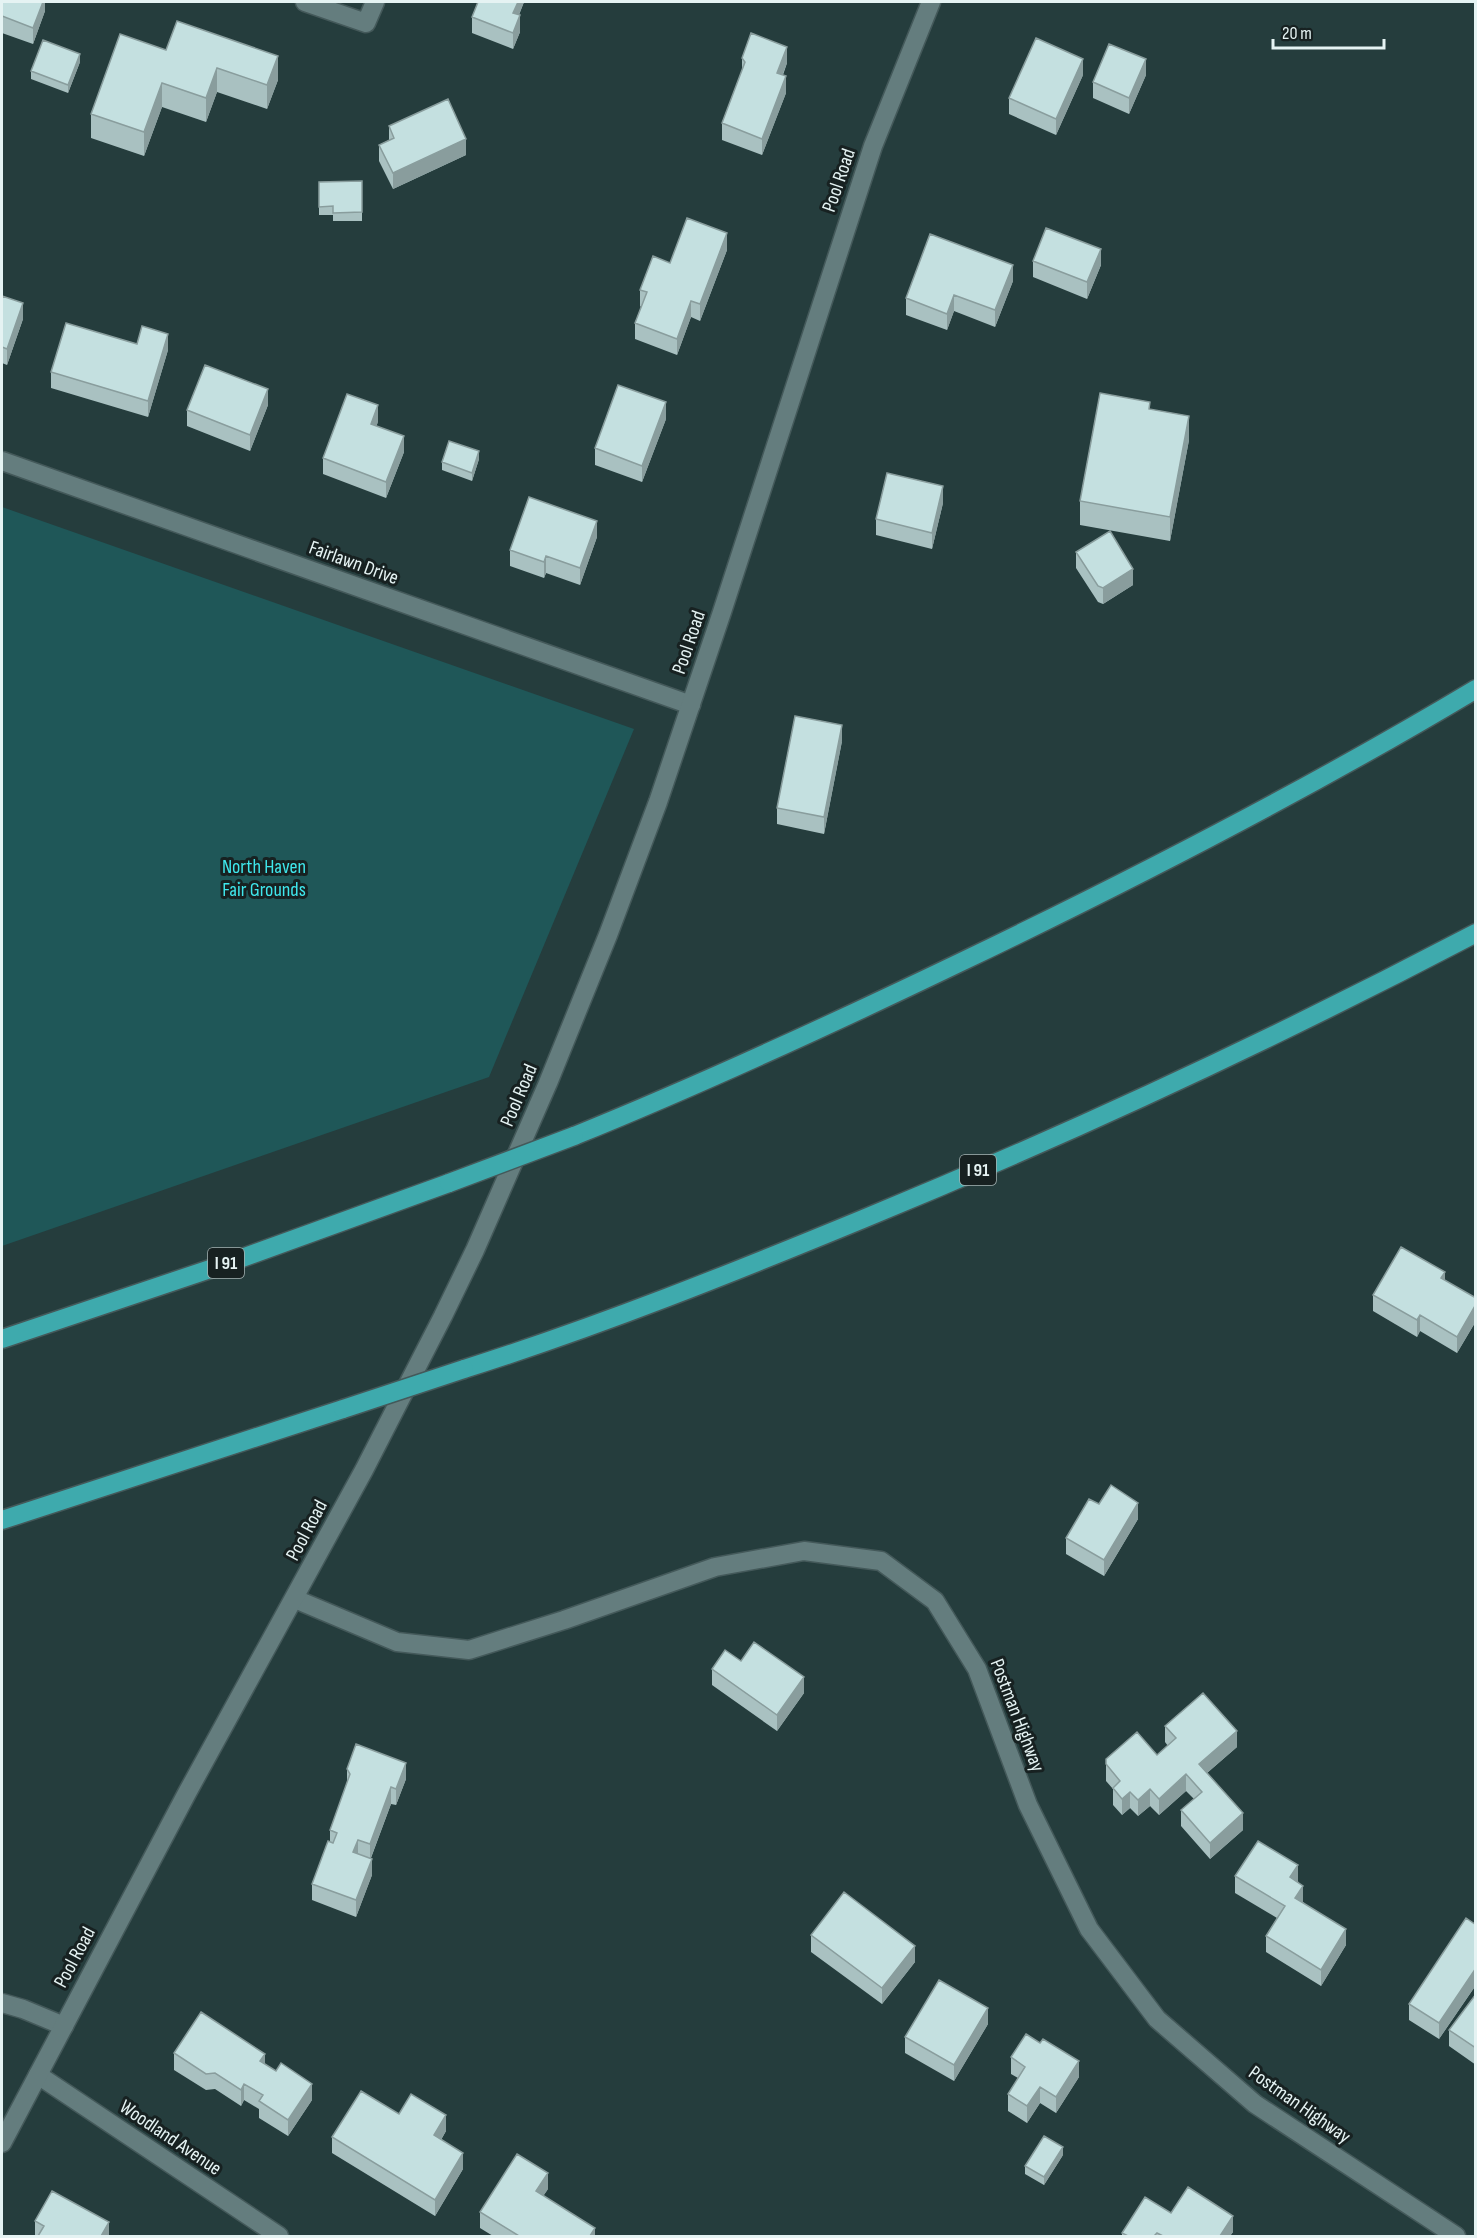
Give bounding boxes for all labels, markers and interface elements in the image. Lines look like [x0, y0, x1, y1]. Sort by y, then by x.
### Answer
scale bar [1273, 12, 1384, 50]
text: 20 m [1282, 23, 1312, 44]
street label: Pool Road [817, 146, 861, 215]
street label: Fairlawn Drive [306, 536, 402, 590]
street label: Pool Road [667, 608, 711, 677]
park label: North Haven Fair Grounds [222, 855, 306, 902]
street label: Pool Road [495, 1061, 543, 1130]
road number: I 91 [960, 1155, 996, 1185]
road number: I 91 [208, 1248, 244, 1278]
street label: Pool Road [281, 1496, 333, 1565]
street label: Postman Highway [985, 1656, 1050, 1775]
street label: Pool Road [49, 1923, 101, 1992]
street label: Postman Highway [1244, 2061, 1355, 2149]
street label: Woodland Avenue [115, 2095, 226, 2181]

